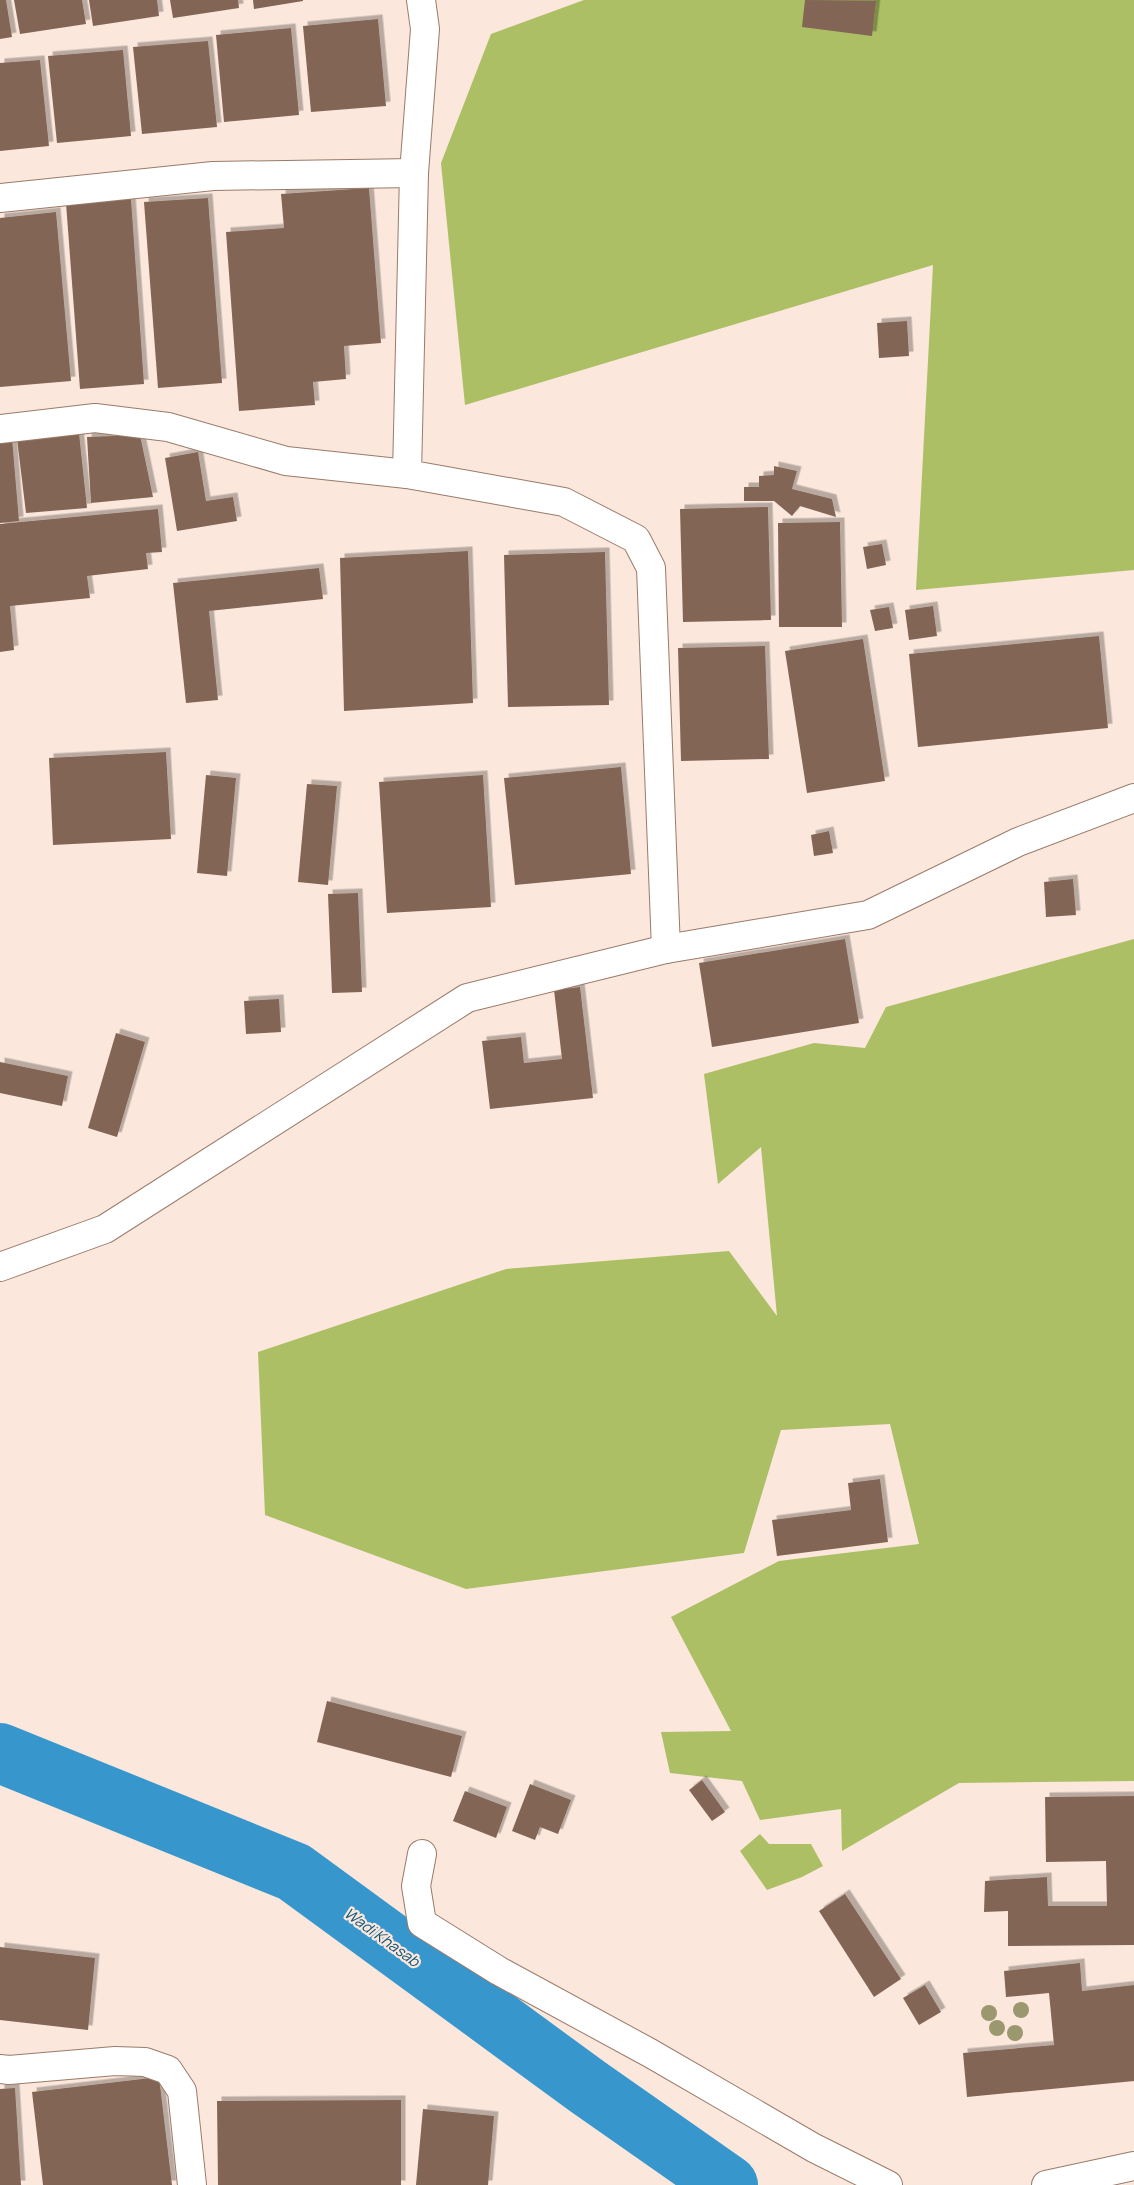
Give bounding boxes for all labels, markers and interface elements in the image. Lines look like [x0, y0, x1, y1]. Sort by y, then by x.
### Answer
water label: Wadi Khasab [340, 1903, 425, 1972]

